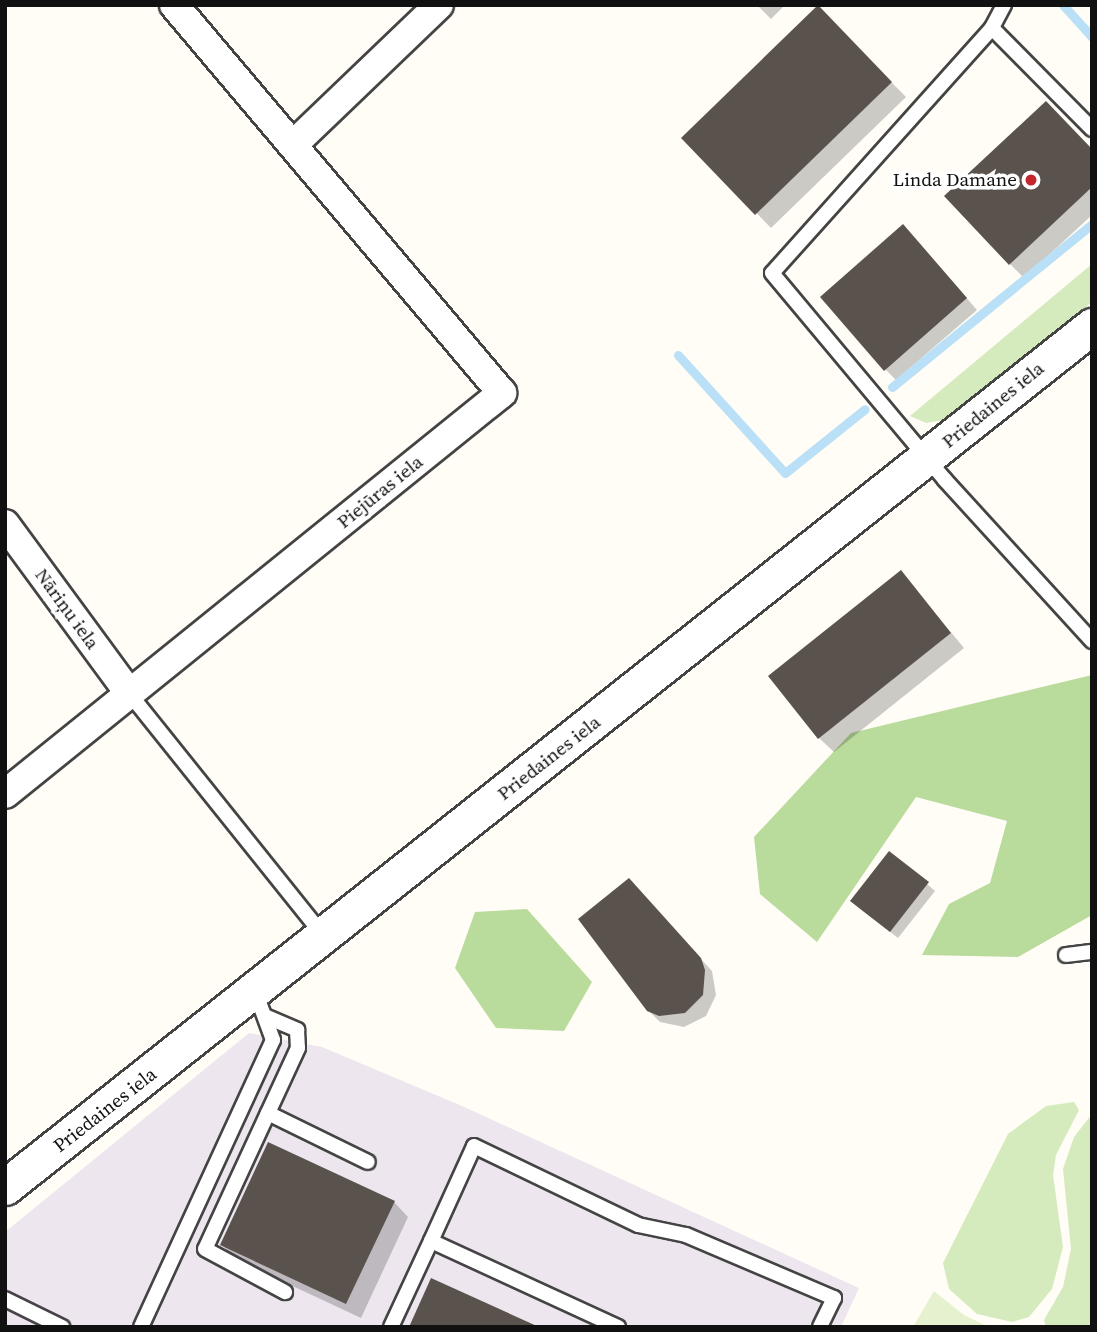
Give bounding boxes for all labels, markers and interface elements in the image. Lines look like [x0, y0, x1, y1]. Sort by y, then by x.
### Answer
place label: Linda Damane [893, 169, 1017, 191]
marker: Linda Damane [1023, 172, 1039, 188]
street label: Priedaines iela [937, 357, 1049, 453]
street label: Piejūras iela [333, 451, 427, 533]
street label: Nāriņu iela [30, 564, 104, 654]
street label: Priedaines iela [493, 711, 605, 805]
street label: Priedaines iela [49, 1063, 161, 1157]

